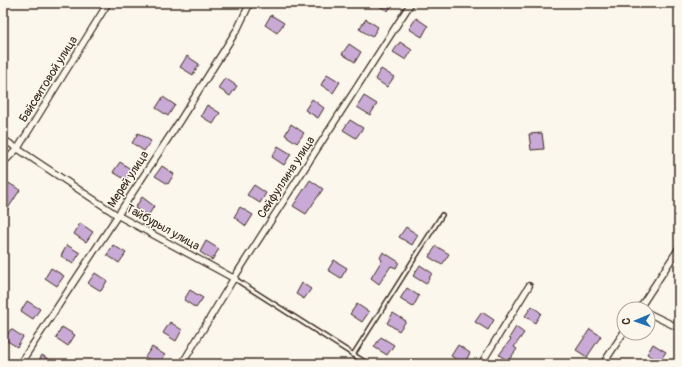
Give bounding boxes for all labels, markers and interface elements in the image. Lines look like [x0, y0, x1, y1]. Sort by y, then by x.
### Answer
street label: Байсеитовой улица [16, 33, 81, 125]
street label: Сейфуллина улица [254, 133, 319, 221]
street label: Мерей улица [105, 148, 152, 210]
street label: Тайбурыл улица [123, 201, 203, 254]
north arrow [616, 301, 656, 341]
text: С [620, 318, 633, 325]

